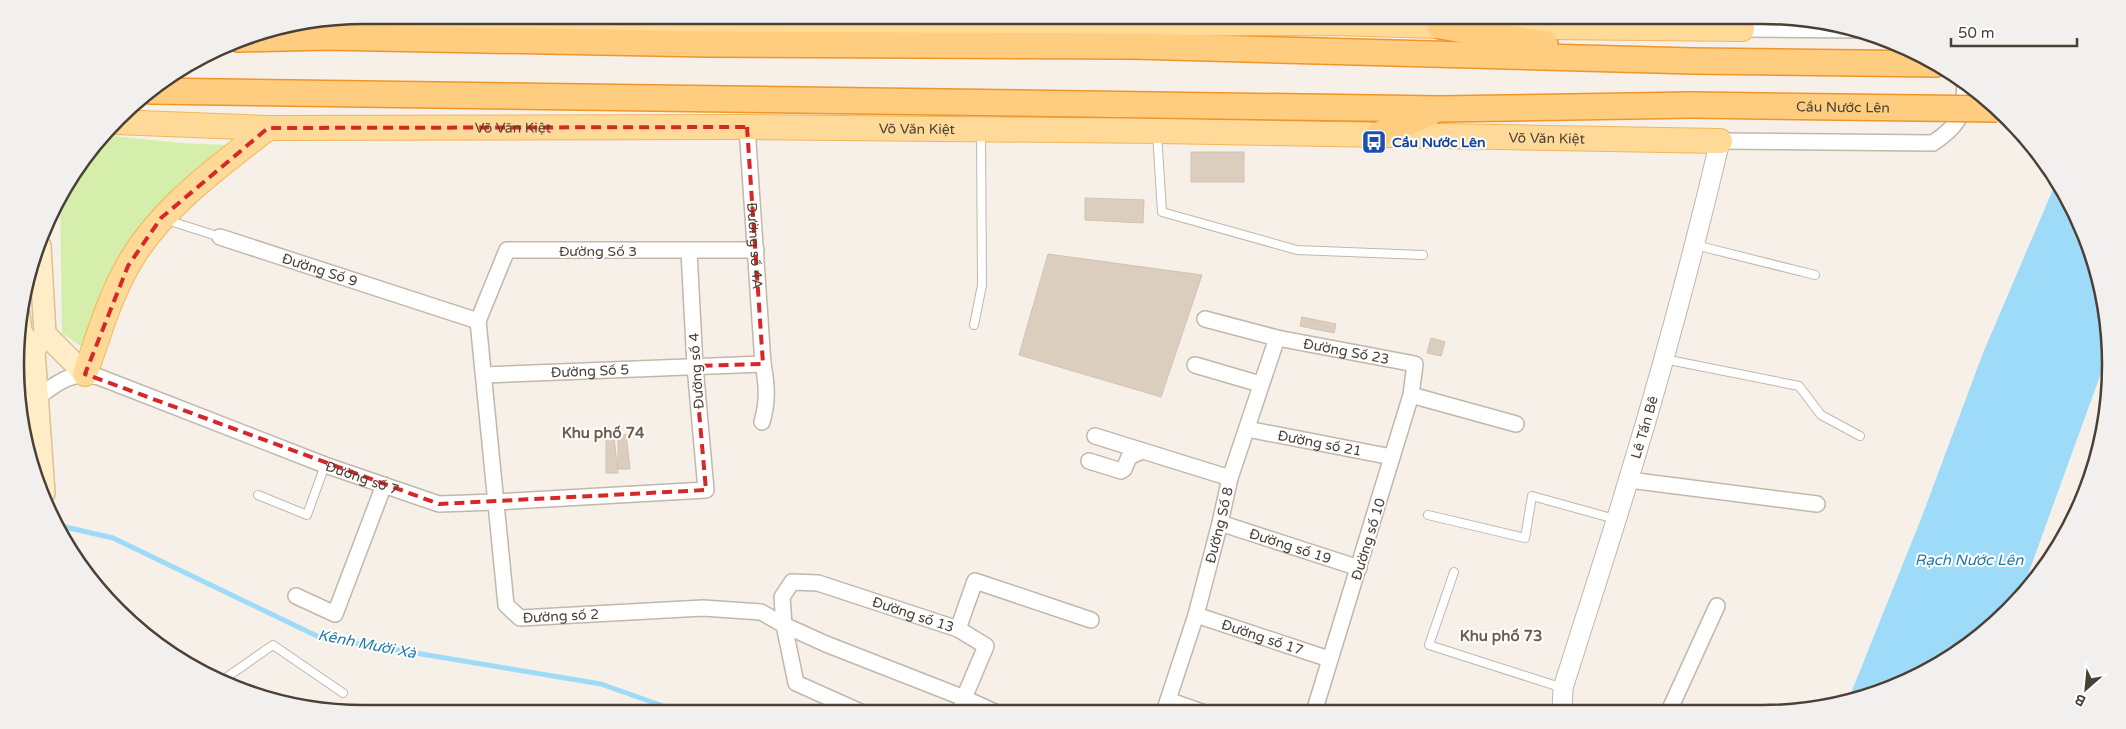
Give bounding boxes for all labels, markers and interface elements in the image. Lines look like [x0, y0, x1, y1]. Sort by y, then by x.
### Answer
scale bar [1951, 15, 2077, 47]
text: 50 m [1958, 24, 1995, 42]
street label: Cầu Nước Lên [1796, 98, 1890, 117]
street label: Võ Văn Kiệt [475, 119, 552, 137]
street label: Võ Văn Kiệt [879, 120, 956, 138]
bus stop icon: Cầu Nước Lên [1361, 129, 1387, 155]
street label: Võ Văn Kiệt [1508, 129, 1586, 148]
place label: Cầu Nước Lên [1392, 134, 1486, 151]
street label: Đường số 4A [743, 202, 766, 290]
street label: Đường Số 3 [559, 243, 637, 260]
street label: Đường Số 9 [280, 250, 360, 290]
street label: Đường số 4 [685, 332, 708, 410]
street label: Đường Số 23 [1302, 335, 1391, 368]
street label: Đường Số 5 [551, 361, 629, 381]
street label: Lê Tấn Bê [1627, 394, 1662, 461]
district label: Khu phố 74 [562, 424, 645, 443]
street label: Đường số 21 [1276, 427, 1363, 460]
street label: Đường số 7 [323, 458, 401, 499]
street label: Đường Số 8 [1202, 485, 1237, 565]
street label: Đường số 10 [1348, 496, 1389, 582]
street label: Đường số 19 [1247, 525, 1333, 567]
water label: Rạch Nước Lên [1915, 551, 2024, 569]
street label: Đường số 13 [870, 593, 956, 636]
street label: Đường số 2 [522, 606, 599, 627]
street label: Đường số 17 [1219, 616, 1305, 659]
water label: Kênh Mười Xà [316, 626, 418, 662]
district label: Khu phố 73 [1460, 627, 1542, 646]
north arrow [2061, 664, 2111, 714]
text: B [2072, 690, 2089, 710]

